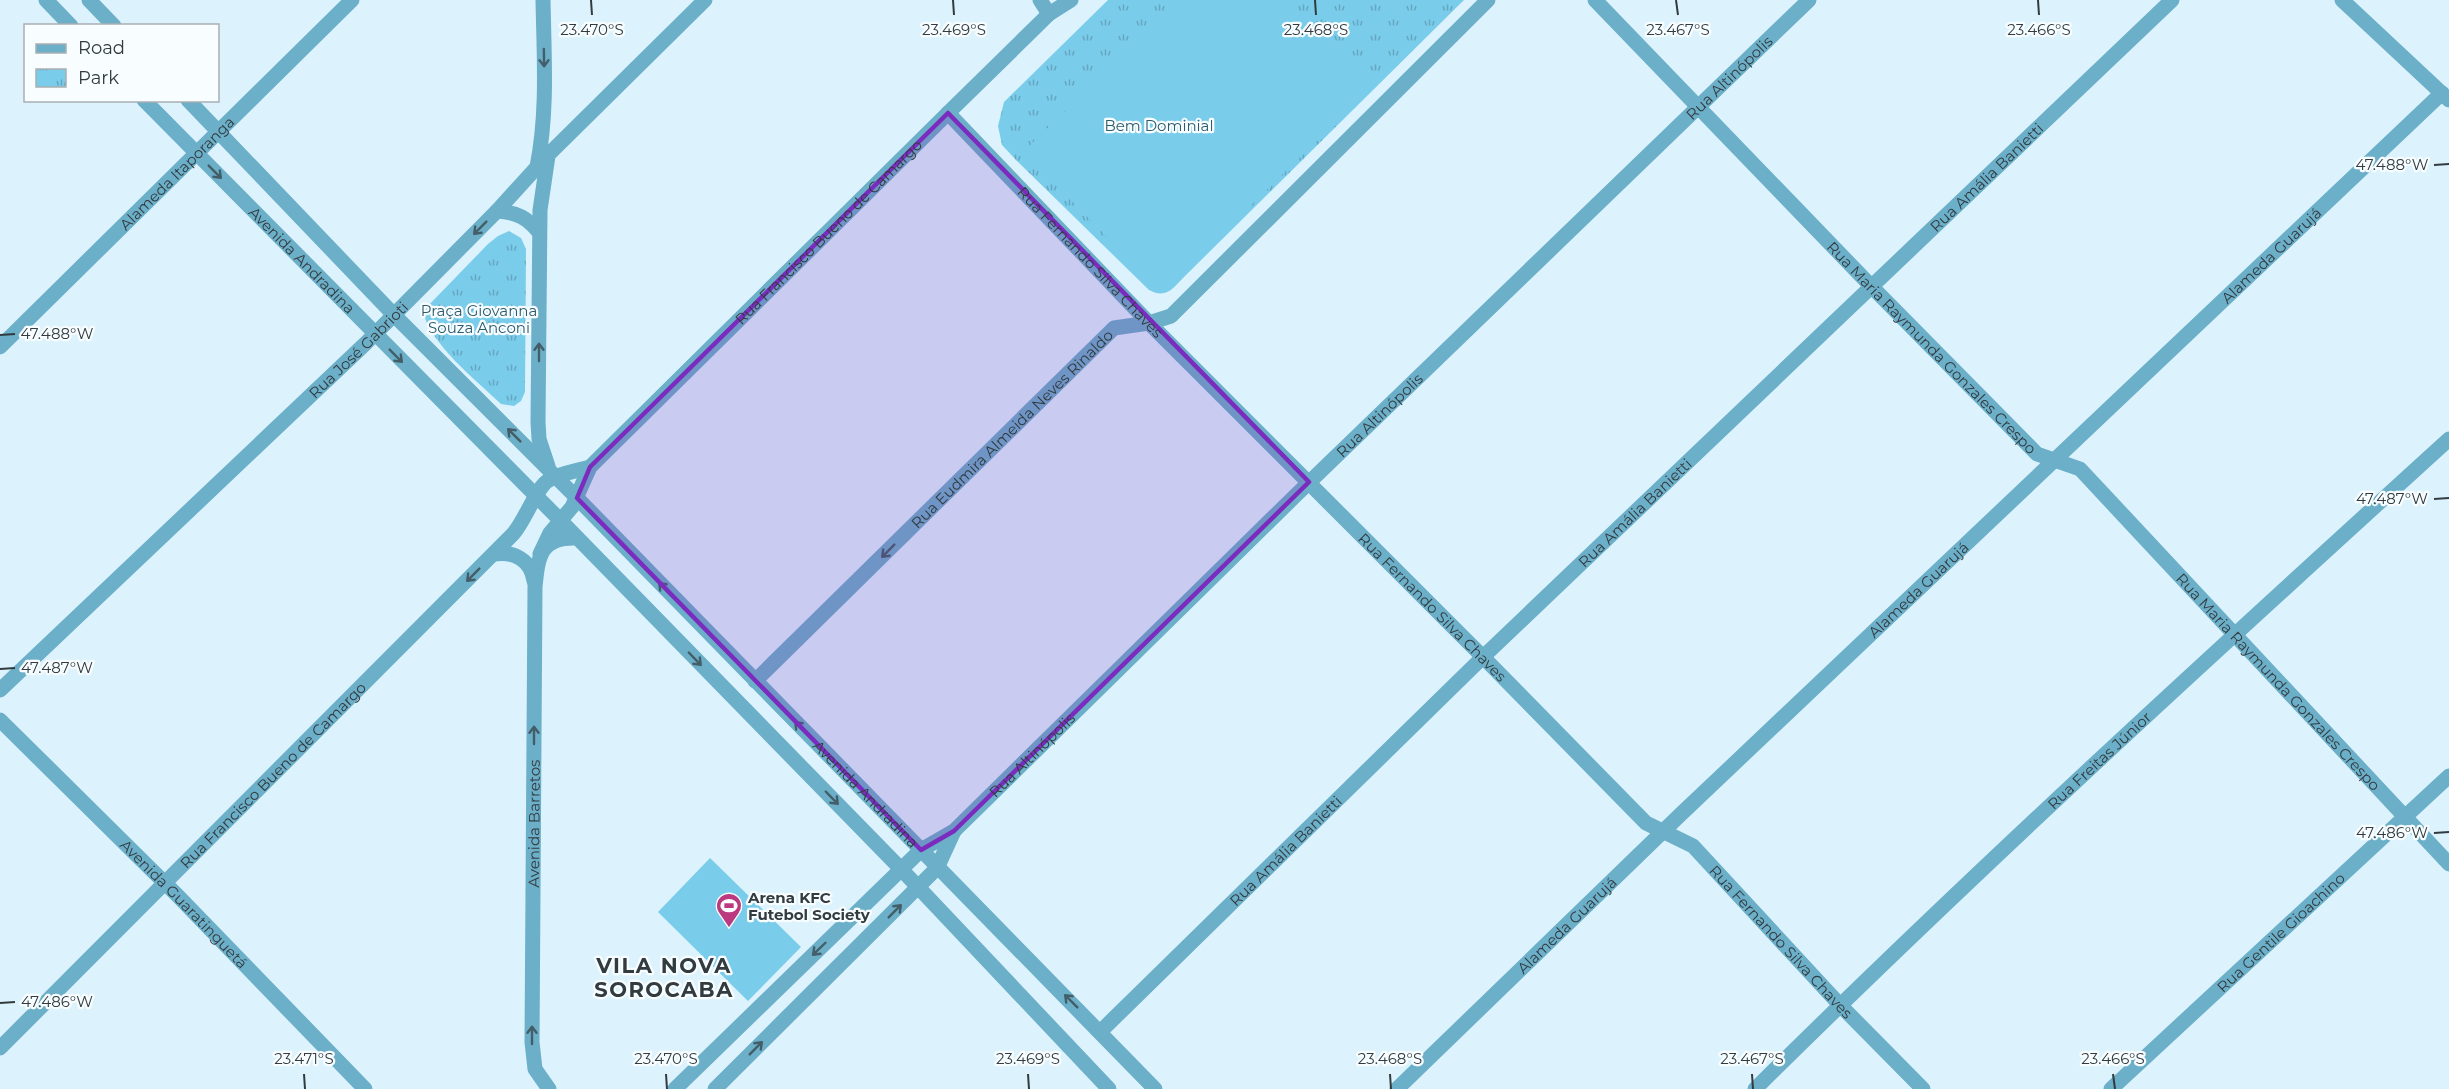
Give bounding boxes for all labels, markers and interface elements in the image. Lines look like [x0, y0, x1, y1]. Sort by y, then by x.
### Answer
text: 23.470°S [560, 20, 624, 39]
text: 23.469°S [922, 20, 986, 39]
text: 23.468°S [1284, 20, 1348, 39]
text: 23.467°S [1646, 20, 1710, 39]
text: 23.466°S [2007, 20, 2071, 39]
legend [24, 24, 219, 102]
street label: Rua Altinópolis [1682, 31, 1776, 123]
text: Road [78, 37, 125, 59]
one-way arrow [538, 48, 550, 68]
text: Park [78, 67, 119, 89]
street label: Alameda Itaporanga [115, 112, 238, 234]
park label: Bem Dominial [1104, 116, 1214, 135]
street label: Rua Amália Banietti [1926, 119, 2047, 236]
street label: Rua Francisco Bueno de Camargo [730, 135, 926, 328]
text: 47.488°W [2356, 155, 2429, 174]
one-way arrow [207, 165, 222, 180]
street label: Rua Fernando Silva Chaves [1014, 182, 1167, 341]
street label: Avenida Andradina [245, 202, 359, 317]
street label: Alameda Guarujá [2217, 203, 2325, 307]
one-way arrow [473, 221, 487, 236]
street label: Rua Maria Raymunda Gonzales Crespo [1823, 237, 2041, 458]
street label: Rua José Gabrioti [304, 297, 412, 402]
park label: Praça Giovanna Souza Anconi [421, 301, 537, 337]
text: 47.488°W [21, 324, 94, 343]
street label: Rua Eudmira Almeida Neves Rinaldo [907, 325, 1117, 532]
one-way arrow [533, 342, 545, 362]
one-way arrow [388, 348, 403, 363]
street label: Rua Altinópolis [1332, 369, 1426, 461]
one-way arrow [506, 427, 521, 442]
street label: Rua Amália Banietti [1574, 454, 1695, 571]
text: 47.487°W [2356, 489, 2428, 508]
street label: Rua Fernando Silva Chaves [1355, 529, 1511, 685]
street label: Alameda Guarujá [1864, 537, 1972, 641]
one-way arrow [881, 543, 896, 558]
one-way arrow [466, 567, 481, 582]
street label: Rua Maria Raymunda Gonzales Crespo [2172, 569, 2385, 794]
one-way arrow [658, 581, 672, 596]
one-way arrow [688, 652, 702, 667]
text: 47.487°W [21, 658, 93, 677]
street label: Rua Francisco Bueno de Camargo [176, 678, 370, 872]
street label: Rua Freitas Júnior [2043, 707, 2155, 813]
street label: Rua Altinópolis [985, 708, 1079, 801]
one-way arrow [794, 721, 809, 736]
one-way arrow [528, 726, 540, 746]
street label: Avenida Andradina [809, 736, 923, 851]
street label: Avenida Barretos [524, 760, 543, 888]
one-way arrow [824, 791, 839, 806]
street label: Rua Amália Banietti [1225, 791, 1345, 910]
text: 47.486°W [2356, 823, 2428, 842]
street label: Avenida Guaratinguetá [116, 835, 252, 972]
street label: Rua Fernando Silva Chaves [1706, 861, 1857, 1022]
street label: Rua Gentile Gioachino [2213, 868, 2348, 996]
street label: Alameda Guarujá [1513, 872, 1620, 977]
place label: Arena KFC Futebol Society [747, 888, 871, 924]
sports icon: Arena KFC Futebol Society [714, 891, 744, 929]
one-way arrow [887, 903, 902, 918]
one-way arrow [811, 942, 826, 957]
district label: VILA NOVA SOROCABA [594, 953, 734, 1002]
text: 47.486°W [21, 992, 93, 1011]
one-way arrow [1064, 994, 1079, 1009]
one-way arrow [527, 1026, 538, 1046]
one-way arrow [749, 1040, 764, 1055]
text: 23.471°S [274, 1049, 334, 1068]
text: 23.470°S [634, 1049, 698, 1068]
text: 23.469°S [996, 1049, 1060, 1068]
text: 23.468°S [1358, 1049, 1422, 1068]
text: 23.467°S [1720, 1049, 1784, 1068]
text: 23.466°S [2081, 1049, 2145, 1068]

